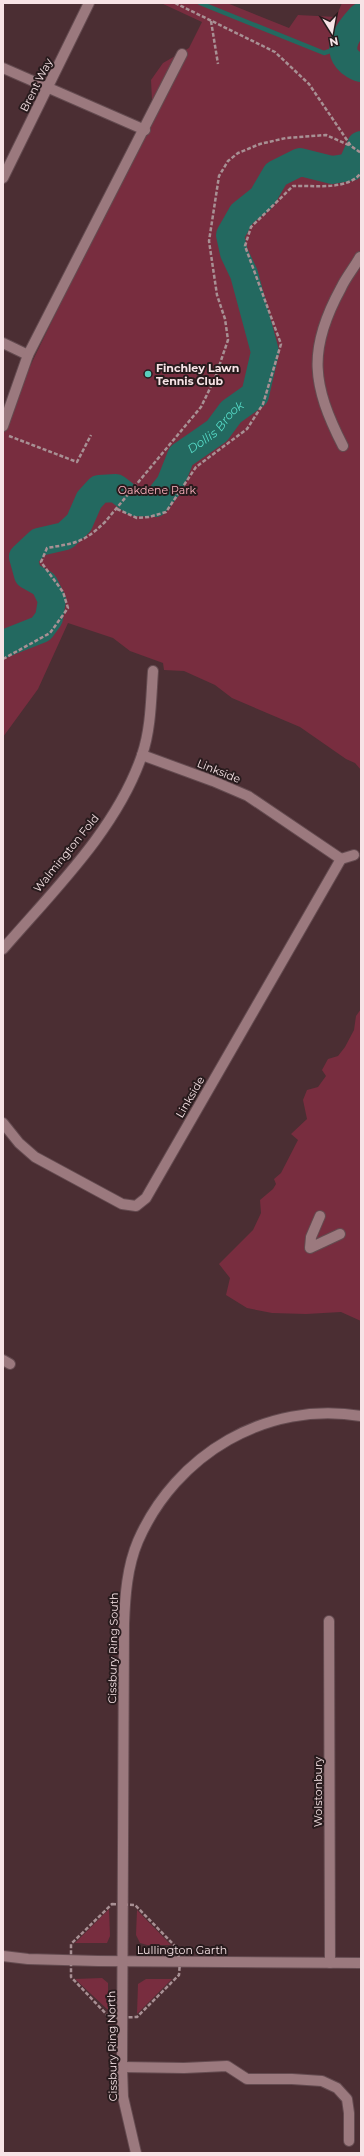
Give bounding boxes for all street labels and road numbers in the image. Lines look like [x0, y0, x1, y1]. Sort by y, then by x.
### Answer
street label: Brent Way [17, 56, 55, 114]
street label: Linkside [195, 756, 243, 786]
street label: Walmington Fold [30, 811, 102, 895]
street label: Linkside [173, 1073, 208, 1120]
street label: Cissbury Ring South [105, 1592, 121, 1704]
street label: Wolstonbury [311, 1757, 325, 1827]
street label: Lullington Garth [137, 1943, 227, 1957]
street label: Cissbury Ring North [104, 1991, 120, 2101]

